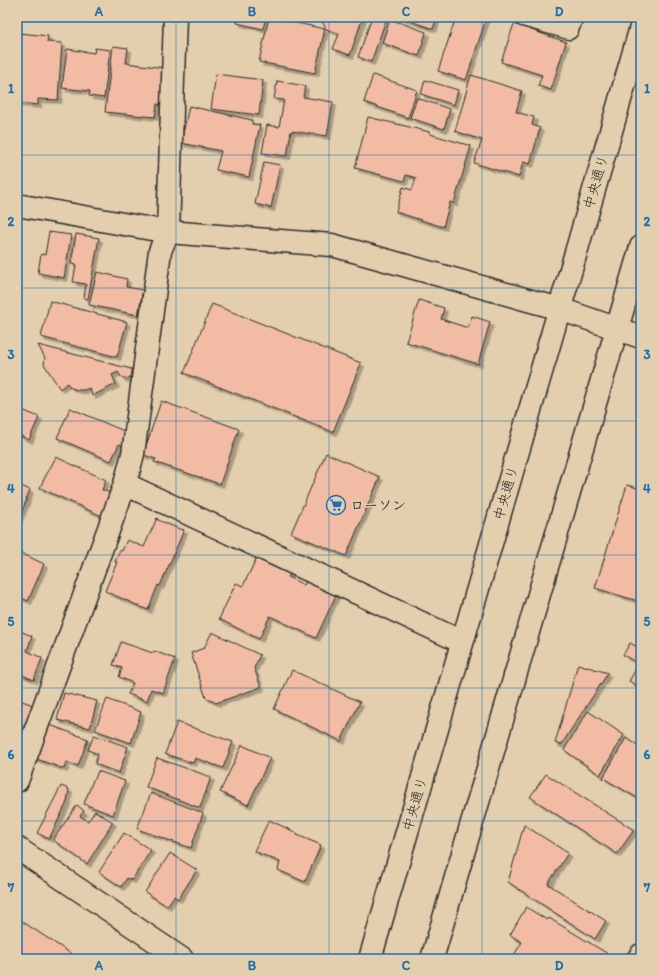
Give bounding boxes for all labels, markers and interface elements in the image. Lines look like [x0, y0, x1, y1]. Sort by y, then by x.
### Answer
text: A [94, 4, 104, 19]
text: B [248, 4, 257, 19]
text: C [402, 4, 411, 19]
text: D [555, 4, 564, 19]
text: 1 [8, 81, 14, 96]
text: 1 [644, 81, 650, 96]
street label: 中央通り [580, 153, 612, 211]
text: 2 [8, 214, 15, 229]
text: 2 [644, 214, 651, 229]
text: 3 [7, 347, 15, 362]
text: 3 [643, 347, 651, 362]
street label: 中央通り [490, 464, 522, 522]
text: 4 [7, 481, 15, 496]
text: 4 [643, 481, 651, 496]
supermarket icon: ローソン [325, 494, 347, 516]
place label: ローソン [350, 497, 406, 514]
text: 5 [8, 614, 15, 629]
text: 5 [644, 614, 651, 629]
text: 6 [8, 747, 15, 762]
text: 6 [644, 747, 651, 762]
street label: 中央通り [399, 775, 431, 833]
text: 7 [7, 880, 15, 895]
text: 7 [643, 880, 651, 895]
text: A [94, 958, 104, 973]
text: B [248, 958, 257, 973]
text: C [402, 958, 411, 973]
text: D [555, 958, 564, 973]

